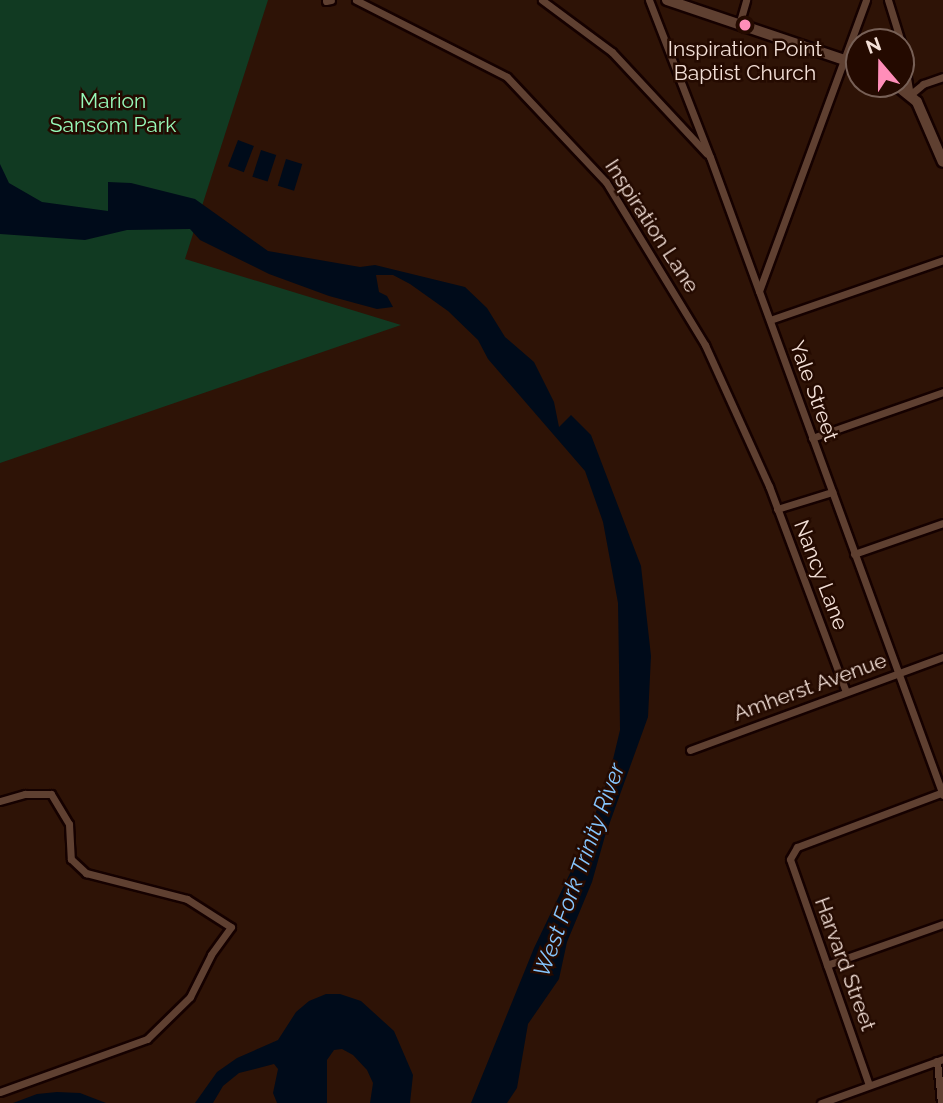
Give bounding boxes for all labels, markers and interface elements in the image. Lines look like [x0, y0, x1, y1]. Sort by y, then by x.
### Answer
marker: Inspiration Point Baptist Church [737, 17, 753, 33]
north arrow [845, 28, 915, 98]
text: N [863, 32, 884, 58]
place label: Inspiration Point Baptist Church [668, 36, 822, 86]
park label: Marion Sansom Park [50, 88, 176, 138]
street label: Inspiration Lane [600, 155, 704, 297]
street label: Yale Street [784, 337, 844, 445]
street label: Nancy Lane [788, 516, 854, 634]
street label: Amherst Avenue [730, 648, 890, 726]
water label: West Fork Trinity River [527, 759, 631, 981]
street label: Harvard Street [809, 894, 881, 1034]

